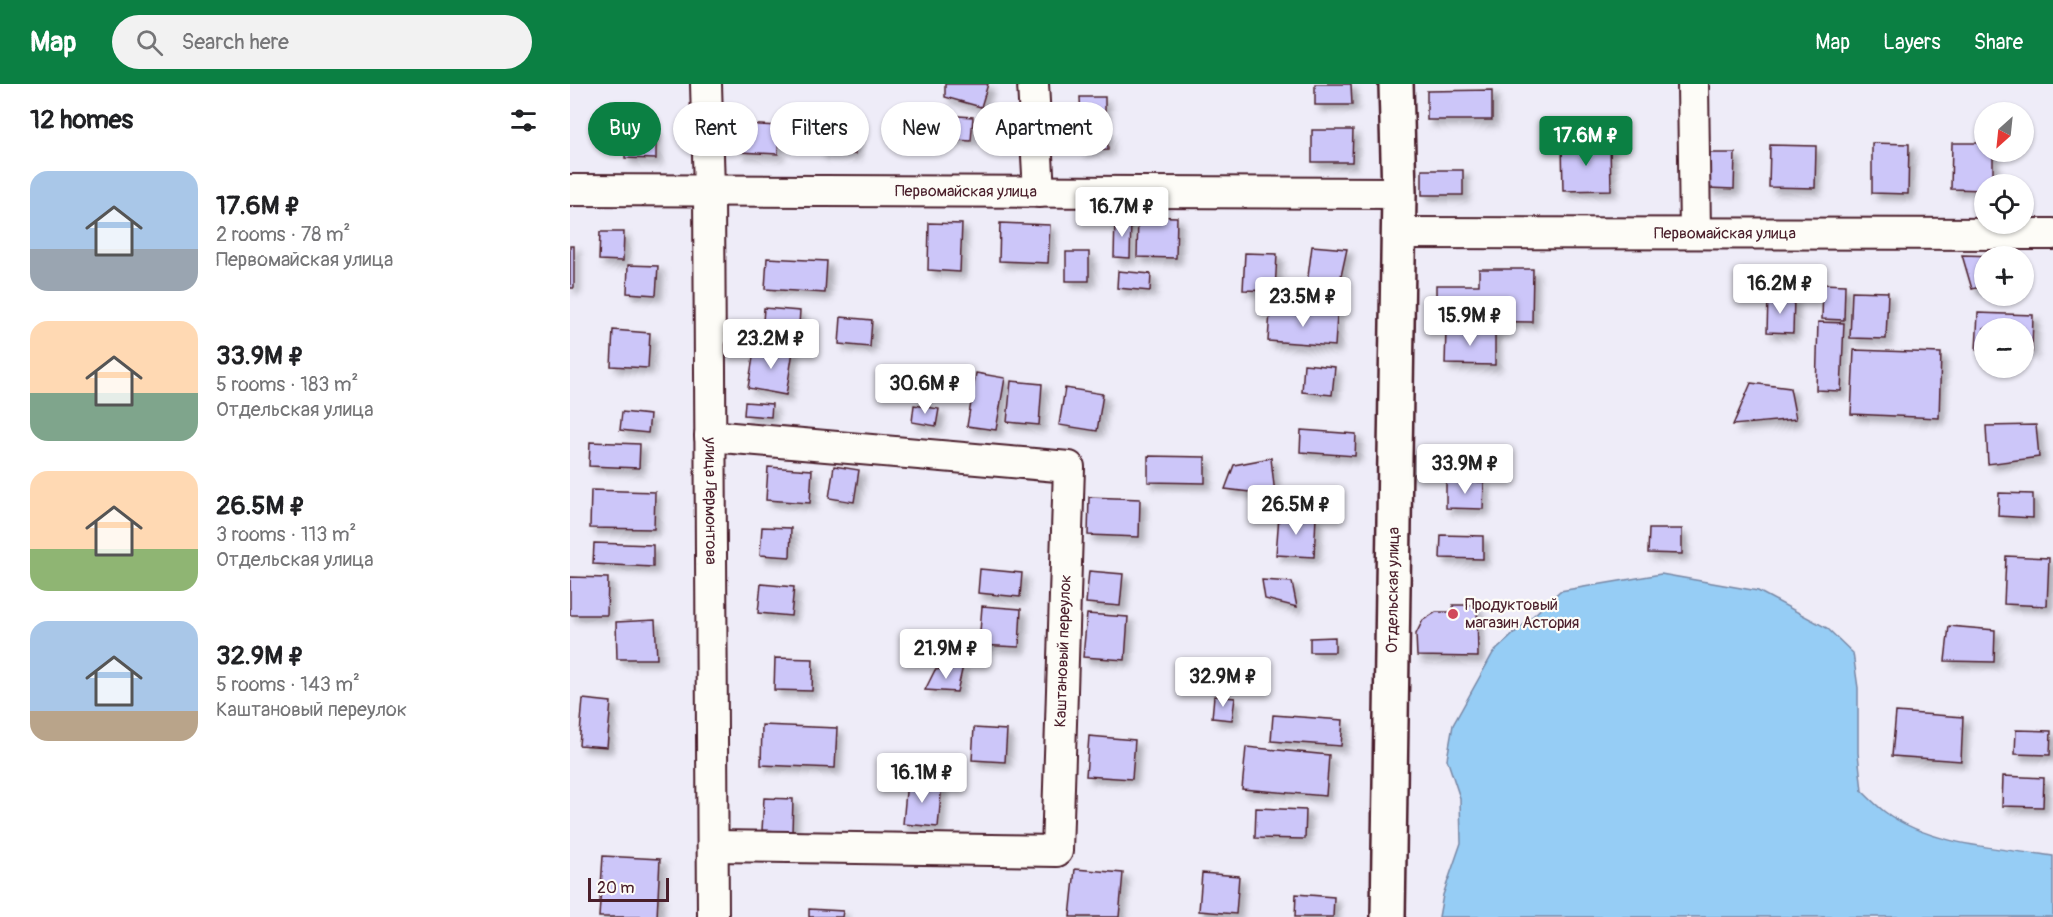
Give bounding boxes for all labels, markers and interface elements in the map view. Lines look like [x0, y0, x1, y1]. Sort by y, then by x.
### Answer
search box [112, 15, 532, 69]
text: Map [30, 25, 76, 60]
icon: search [133, 26, 166, 59]
text: Search here [181, 28, 289, 56]
text: Map [1815, 29, 1850, 56]
text: Layers [1883, 29, 1941, 56]
text: Share [1974, 29, 2023, 56]
chip: Buy [588, 102, 661, 156]
chip: Rent [673, 102, 758, 156]
chip: Filters [770, 102, 869, 156]
chip: New [881, 102, 961, 156]
chip: Apartment [973, 102, 1113, 156]
north arrow [1974, 102, 2034, 162]
map controls [1974, 102, 2034, 378]
text: 12 homes [30, 104, 133, 136]
icon: filters [507, 104, 540, 137]
pin: 17.6M ₽ [1531, 116, 1641, 167]
text: 17.6M ₽ [1553, 123, 1619, 148]
button: locate [1974, 174, 2034, 234]
street label: Первомайская улица [895, 181, 1037, 202]
pin: 16.7M ₽ [1067, 187, 1177, 238]
text: 17.6M ₽ [216, 190, 301, 222]
text: 16.7M ₽ [1089, 194, 1155, 219]
icon: home [78, 195, 150, 267]
text: 2 rooms · 78 m² [216, 222, 350, 247]
street label: Первомайская улица [1654, 223, 1796, 244]
button: + [1974, 246, 2034, 306]
text: Первомайская улица [216, 247, 393, 272]
pin: 16.2M ₽ [1725, 264, 1835, 315]
text: 16.2M ₽ [1747, 271, 1813, 296]
pin: 23.5M ₽ [1248, 277, 1358, 328]
text: 23.5M ₽ [1269, 284, 1337, 309]
pin: 15.9M ₽ [1415, 296, 1525, 347]
text: 15.9M ₽ [1438, 303, 1502, 328]
button: − [1974, 318, 2034, 378]
pin: 23.2M ₽ [716, 319, 826, 370]
text: 23.2M ₽ [737, 326, 805, 351]
text: 33.9M ₽ [216, 340, 304, 372]
icon: home [78, 345, 150, 417]
pin: 30.6M ₽ [870, 364, 980, 415]
text: 30.6M ₽ [889, 371, 961, 396]
text: 5 rooms · 183 m² [216, 372, 358, 397]
text: Отдельская улица [216, 397, 374, 422]
street label: улица Лермонтова [700, 436, 721, 565]
pin: 33.9M ₽ [1410, 444, 1520, 495]
text: 33.9M ₽ [1431, 451, 1499, 476]
pin: 26.5M ₽ [1241, 485, 1351, 536]
text: 26.5M ₽ [216, 490, 305, 522]
text: 26.5M ₽ [1262, 492, 1330, 517]
icon: home [78, 495, 150, 567]
text: 3 rooms · 113 m² [216, 522, 356, 547]
street label: Отдельская улица [1382, 527, 1404, 653]
text: Отдельская улица [216, 547, 374, 572]
street label: Каштановый переулок [1050, 574, 1076, 728]
place label: Продуктовый магазин Астория [1465, 595, 1579, 633]
marker: Продуктовый магазин Астория [1446, 607, 1460, 621]
pin: 21.9M ₽ [891, 629, 1001, 680]
text: 21.9M ₽ [914, 636, 978, 661]
text: 32.9M ₽ [216, 640, 304, 672]
icon: home [78, 645, 150, 717]
pin: 32.9M ₽ [1168, 657, 1278, 708]
text: 32.9M ₽ [1189, 664, 1257, 689]
text: 5 rooms · 143 m² [216, 672, 360, 697]
text: Каштановый переулок [216, 697, 407, 722]
pin: 16.1M ₽ [867, 753, 977, 804]
text: 16.1M ₽ [891, 760, 953, 785]
scale bar [588, 875, 669, 902]
text: 20 m [597, 878, 635, 898]

